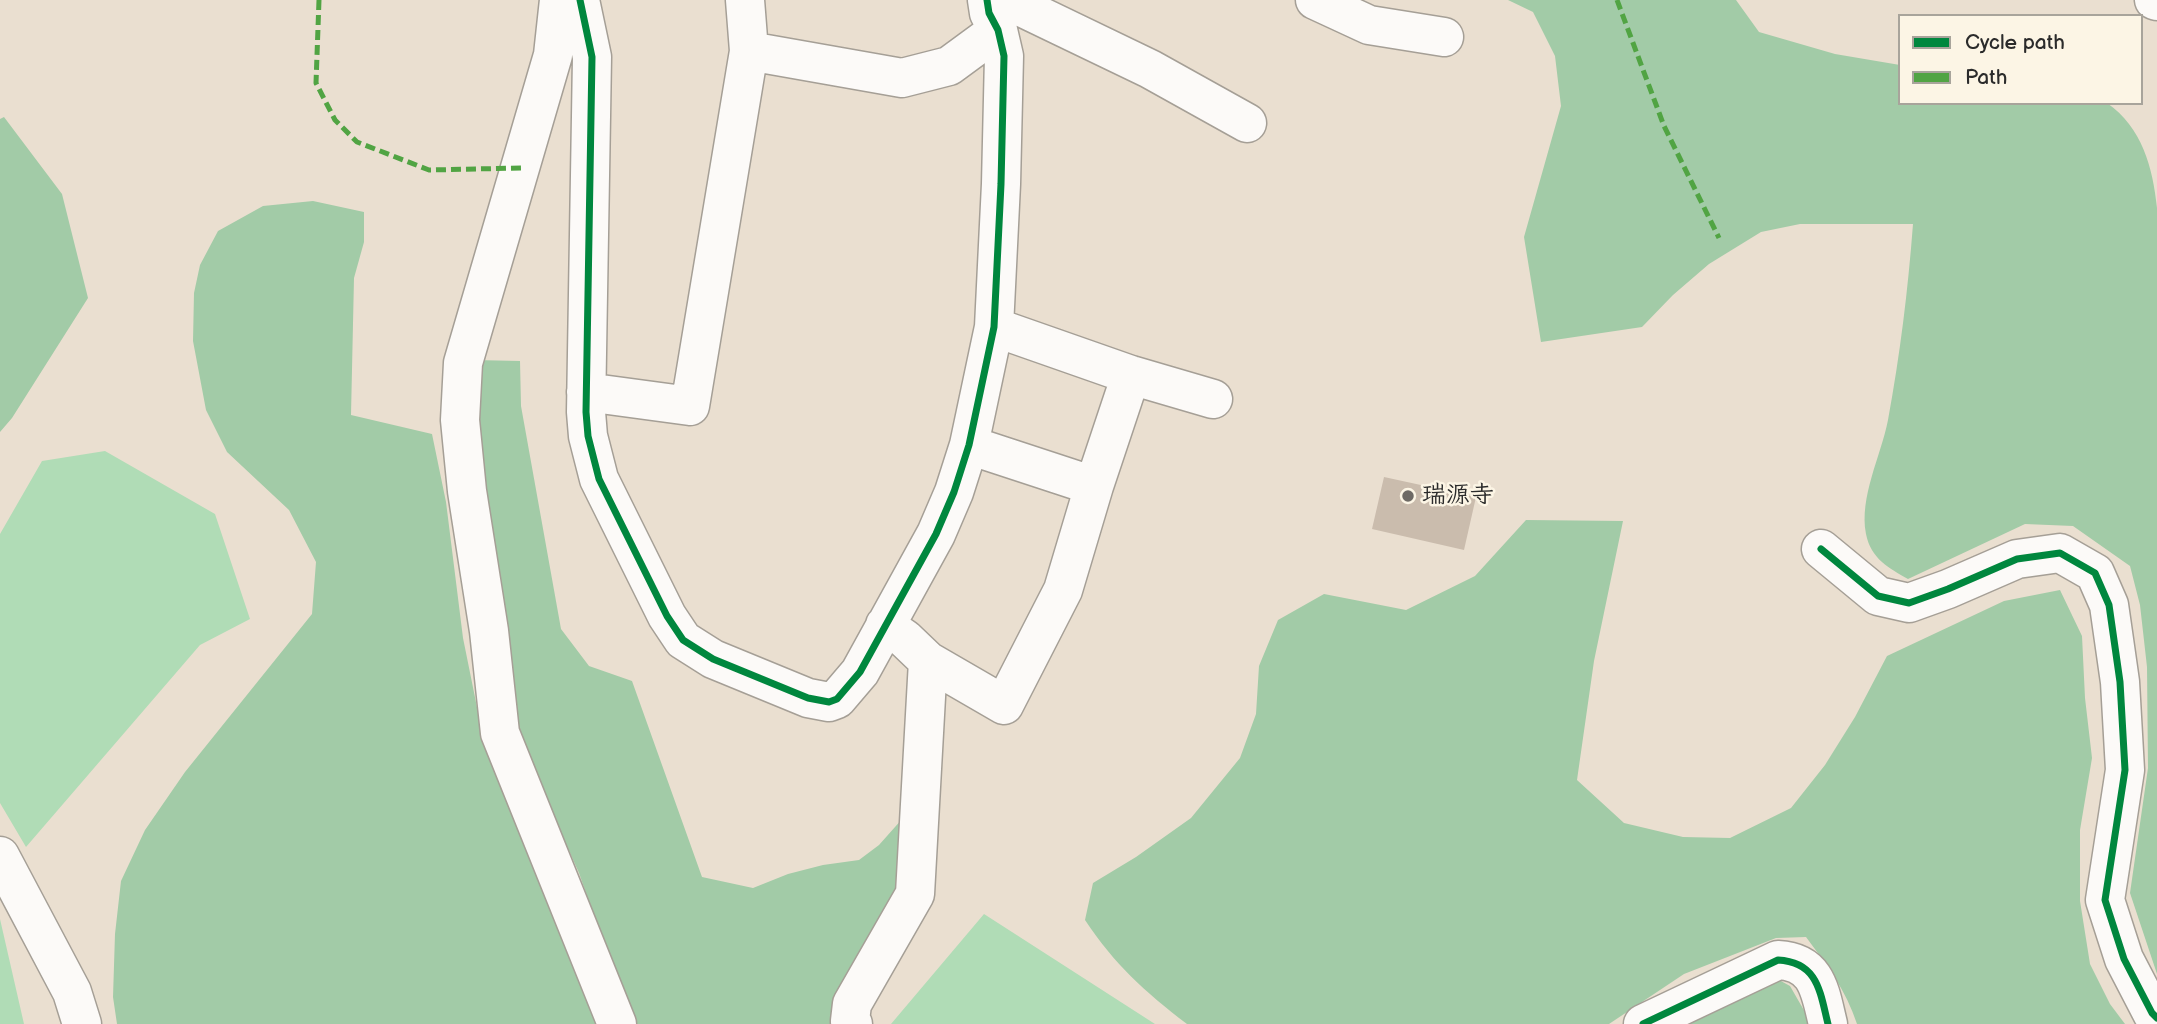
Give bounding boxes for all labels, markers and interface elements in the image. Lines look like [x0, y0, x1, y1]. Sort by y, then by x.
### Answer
legend [1898, 14, 2143, 105]
text: Cycle path [1965, 30, 2065, 55]
text: Path [1965, 65, 2007, 90]
place label: 瑞源寺 [1422, 482, 1494, 510]
marker: 瑞源寺 [1400, 488, 1416, 504]

